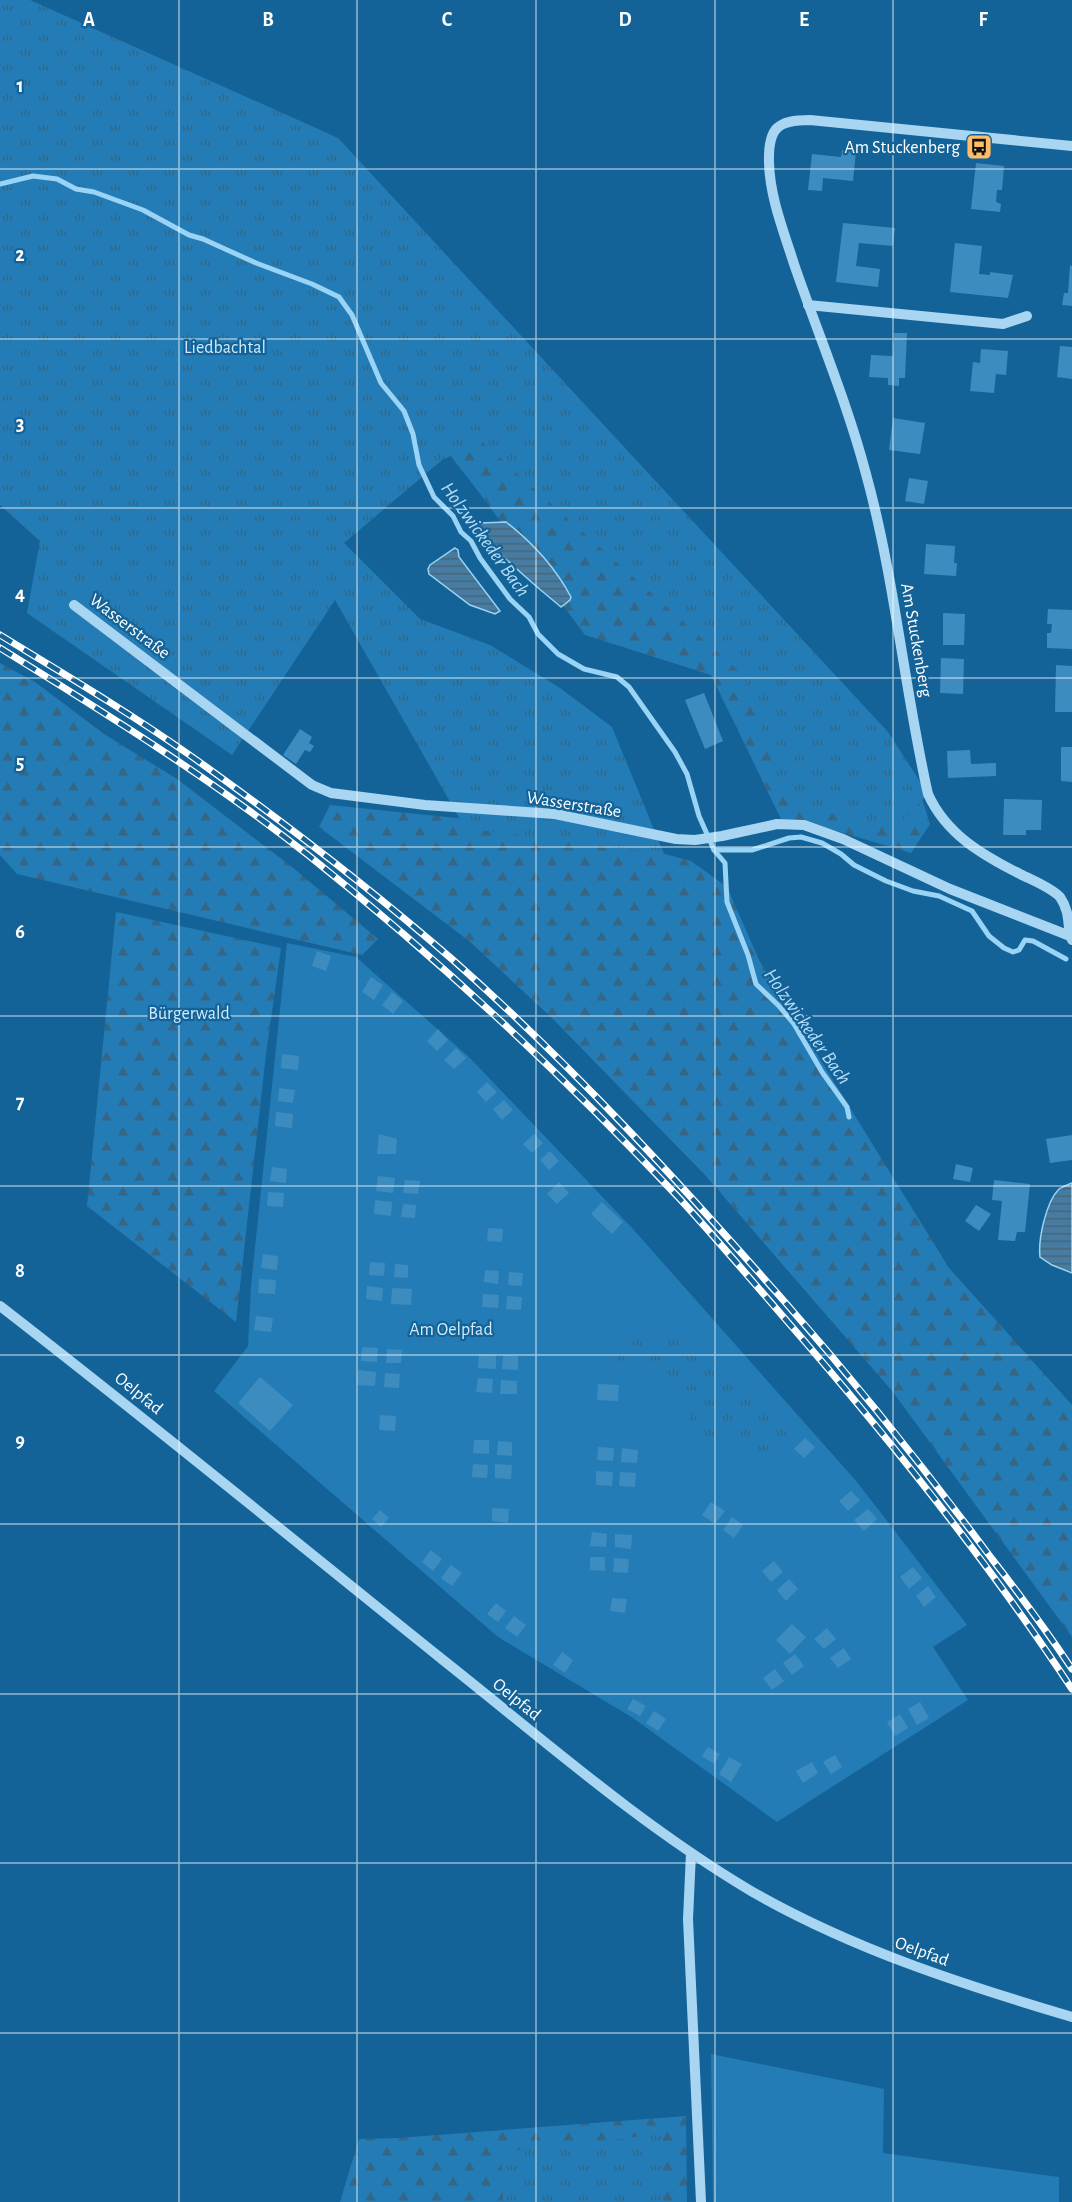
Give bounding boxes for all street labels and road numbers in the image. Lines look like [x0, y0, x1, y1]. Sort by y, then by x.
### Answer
street label: Am Stuckenberg [897, 582, 935, 699]
street label: Wasserstraße [86, 591, 173, 663]
street label: Wasserstraße [525, 789, 622, 821]
street label: Oelpfad [111, 1369, 166, 1418]
street label: Oelpfad [489, 1675, 544, 1724]
street label: Oelpfad [892, 1934, 951, 1970]

